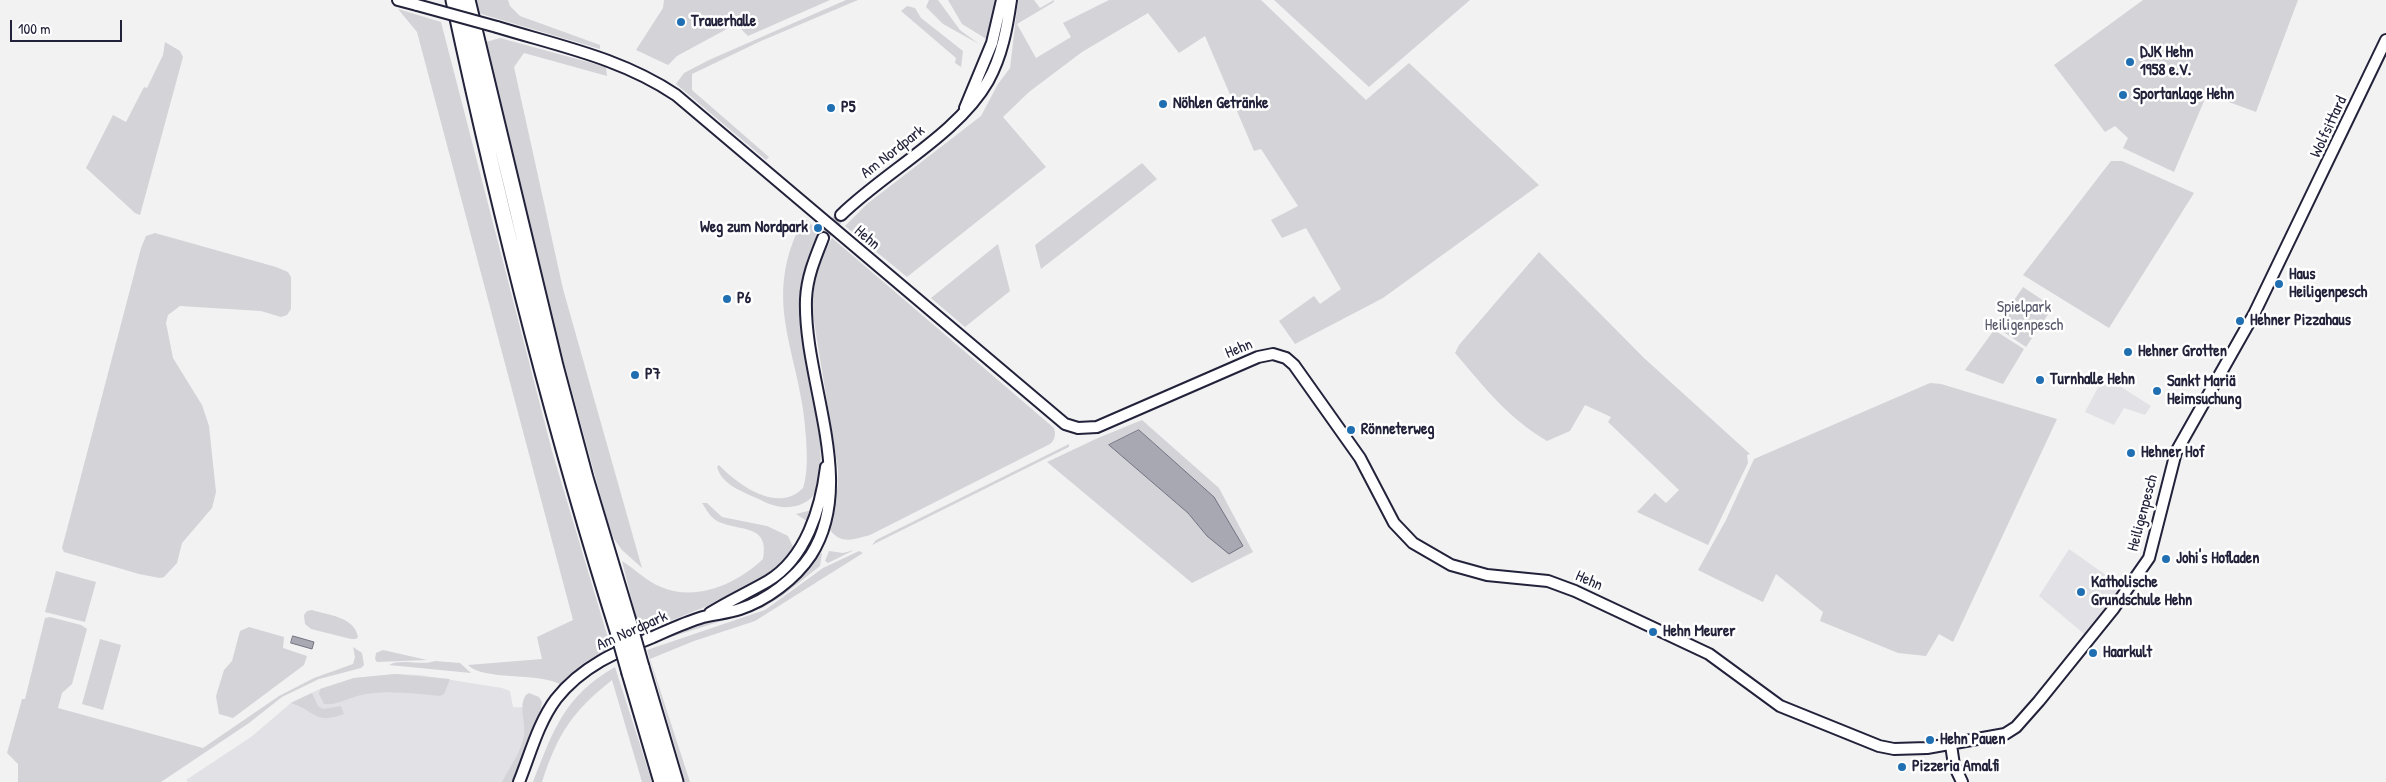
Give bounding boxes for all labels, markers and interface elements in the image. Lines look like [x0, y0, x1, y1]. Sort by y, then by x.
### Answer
scale bar [12, 10, 125, 42]
place label: Trauerhalle [691, 12, 756, 32]
marker: Trauerhalle [675, 16, 687, 28]
text: 100 m [18, 18, 51, 39]
place label: DJK Hehn 1958 e.V. [2140, 43, 2193, 81]
marker: DJK Hehn 1958 e.V. [2124, 56, 2136, 68]
place label: Sportanlage Hehn [2133, 85, 2234, 105]
marker: Sportanlage Hehn [2117, 89, 2129, 101]
street label: Wolfsittard [2306, 93, 2352, 161]
place label: Nöhlen Getränke [1173, 94, 1268, 114]
place label: P5 [841, 98, 855, 118]
marker: Nöhlen Getränke [1157, 98, 1169, 110]
marker: P5 [825, 102, 837, 114]
street label: Am Nordpark [857, 121, 929, 183]
place label: Weg zum Nordpark [700, 218, 808, 238]
marker: Weg zum Nordpark [812, 222, 824, 234]
street label: Hehn [850, 222, 884, 254]
place label: Haus Heiligenpesch [2289, 265, 2367, 303]
marker: Haus Heiligenpesch [2273, 278, 2285, 290]
place label: P6 [737, 289, 751, 309]
marker: P6 [721, 293, 733, 305]
park label: Spielpark Heiligenpesch [1985, 298, 2063, 336]
place label: Hehner Pizzahaus [2250, 311, 2351, 331]
marker: Hehner Pizzahaus [2234, 315, 2246, 327]
street label: Hehn [1223, 335, 1255, 363]
place label: Hehner Grotten [2138, 342, 2227, 362]
marker: Hehner Grotten [2122, 346, 2134, 358]
place label: P7 [645, 365, 661, 385]
marker: P7 [629, 369, 641, 381]
place label: Turnhalle Hehn [2050, 370, 2135, 390]
place label: Sankt Mariä Heimsuchung [2167, 372, 2242, 410]
marker: Turnhalle Hehn [2034, 374, 2046, 386]
marker: Sankt Mariä Heimsuchung [2151, 385, 2163, 397]
place label: Rönneterweg [1361, 420, 1434, 440]
marker: Rönneterweg [1345, 424, 1357, 436]
place label: Hehner Hof [2141, 443, 2205, 463]
marker: Hehner Hof [2125, 447, 2137, 459]
street label: Heiligenpesch [2124, 473, 2162, 553]
place label: Johi's Hofladen [2176, 549, 2259, 569]
marker: Johi's Hofladen [2160, 553, 2172, 565]
street label: Hehn [1572, 567, 1606, 595]
place label: Katholische Grundschule Hehn [2091, 573, 2192, 611]
marker: Katholische Grundschule Hehn [2075, 586, 2087, 598]
street label: Am Nordpark [594, 607, 670, 655]
place label: Hehn Meurer [1663, 622, 1735, 642]
marker: Hehn Meurer [1647, 626, 1659, 638]
place label: Haarkult [2103, 643, 2152, 663]
marker: Haarkult [2087, 647, 2099, 659]
place label: Hehn Pauen [1940, 730, 2005, 750]
marker: Hehn Pauen [1924, 734, 1936, 746]
place label: Pizzeria Amalfi [1912, 757, 1999, 777]
marker: Pizzeria Amalfi [1896, 761, 1908, 773]

